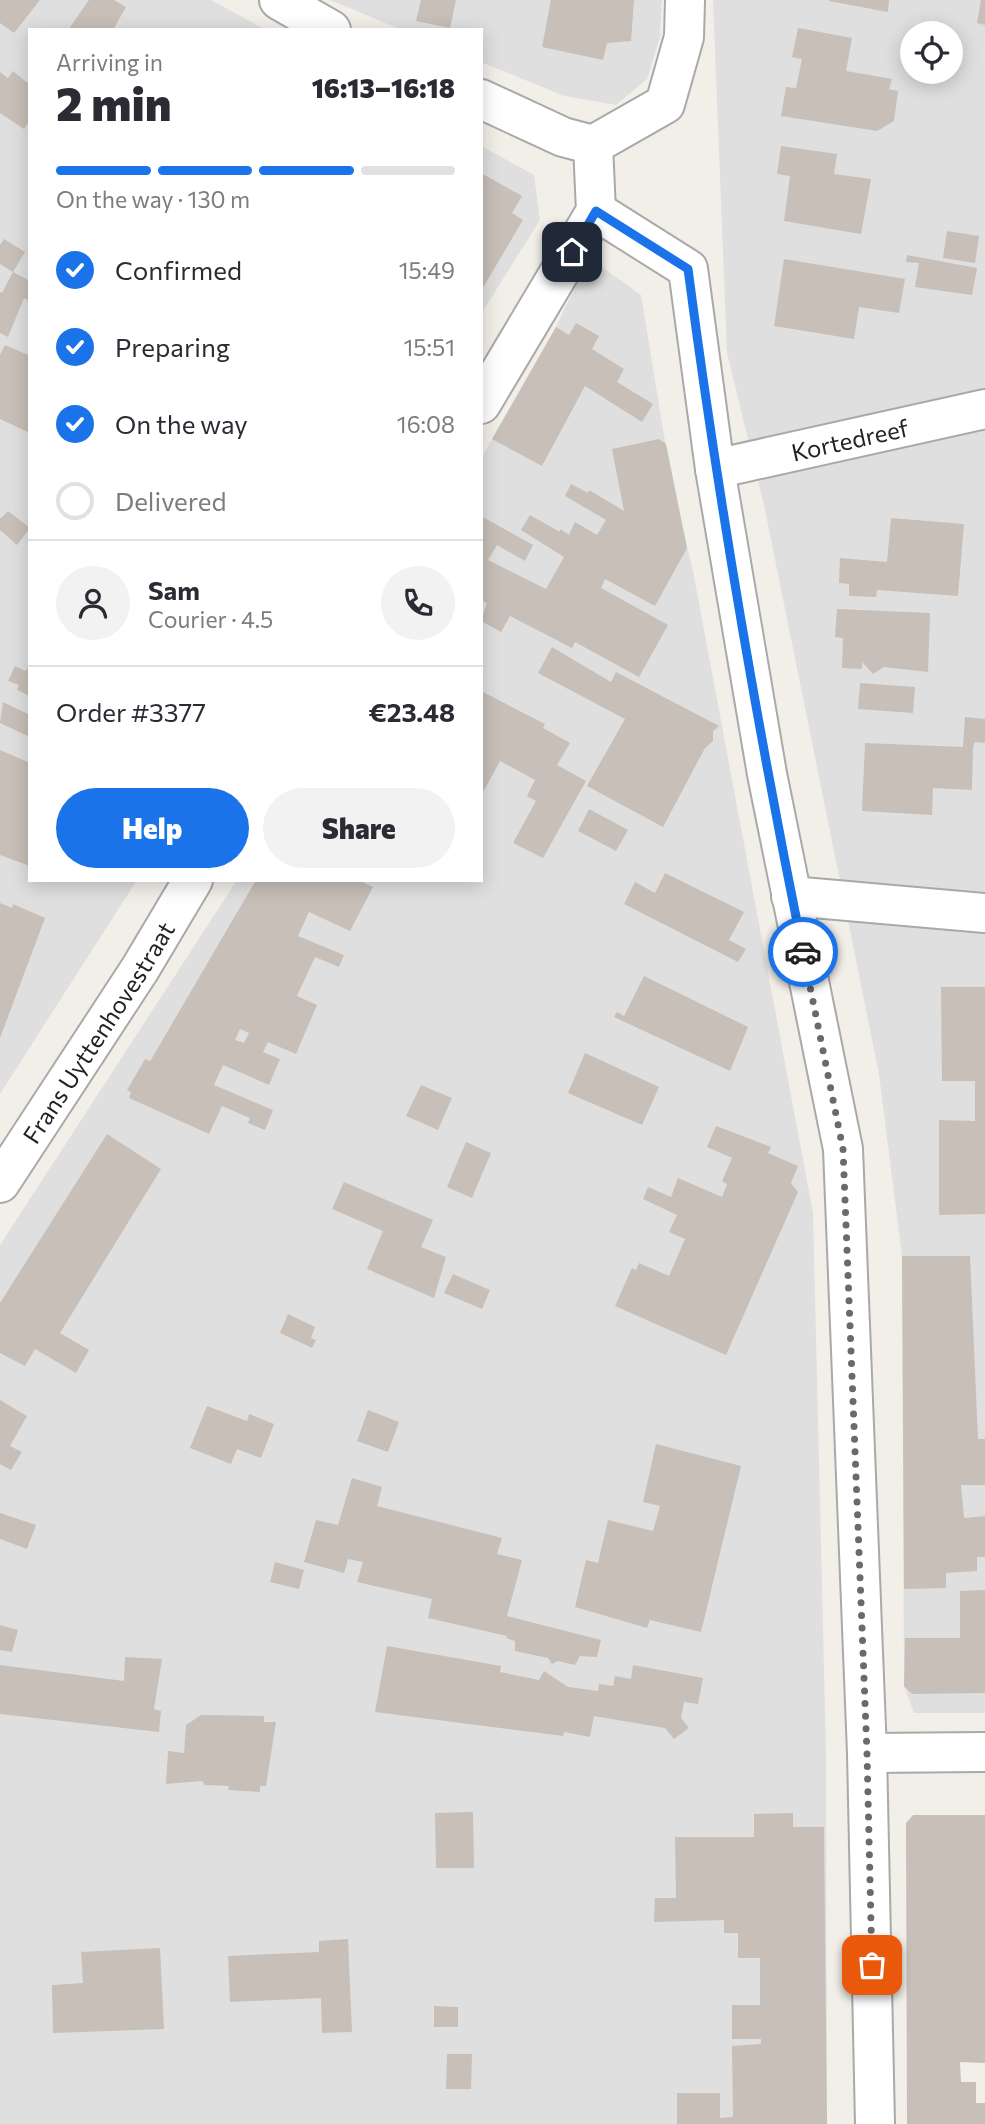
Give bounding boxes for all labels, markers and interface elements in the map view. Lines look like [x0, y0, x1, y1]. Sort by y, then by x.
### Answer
map controls [900, 21, 963, 84]
button: locate [900, 21, 963, 84]
text: Arriving in [56, 48, 163, 76]
text: 16:13–16:18 [312, 72, 455, 103]
text: 2 min [56, 74, 172, 130]
text: On the way · 130 m [56, 185, 250, 213]
pin [542, 222, 602, 282]
icon: home [553, 233, 591, 271]
icon: check [56, 251, 94, 289]
text: Confirmed [115, 254, 242, 285]
text: 15:49 [399, 256, 455, 284]
icon: check [56, 328, 94, 366]
text: Preparing [115, 331, 230, 362]
text: 15:51 [403, 333, 455, 361]
icon: check [56, 405, 94, 443]
text: On the way [115, 408, 248, 439]
text: 16:08 [397, 410, 455, 438]
street label: Kortedreef [788, 412, 912, 466]
text: Delivered [115, 485, 226, 516]
button: person [56, 566, 130, 640]
button: phone [381, 566, 455, 640]
text: Sam [148, 574, 200, 605]
text: Courier · 4.5 [148, 605, 273, 633]
text: Order #3377 [56, 696, 206, 727]
text: €23.48 [368, 696, 455, 727]
button: Help [56, 788, 249, 868]
button: Share [263, 788, 455, 868]
street label: Frans Uyttenhovestraat [16, 916, 180, 1148]
courier [768, 917, 838, 987]
icon: car [784, 933, 822, 971]
pin [842, 1935, 902, 1995]
icon: bag [853, 1946, 891, 1984]

